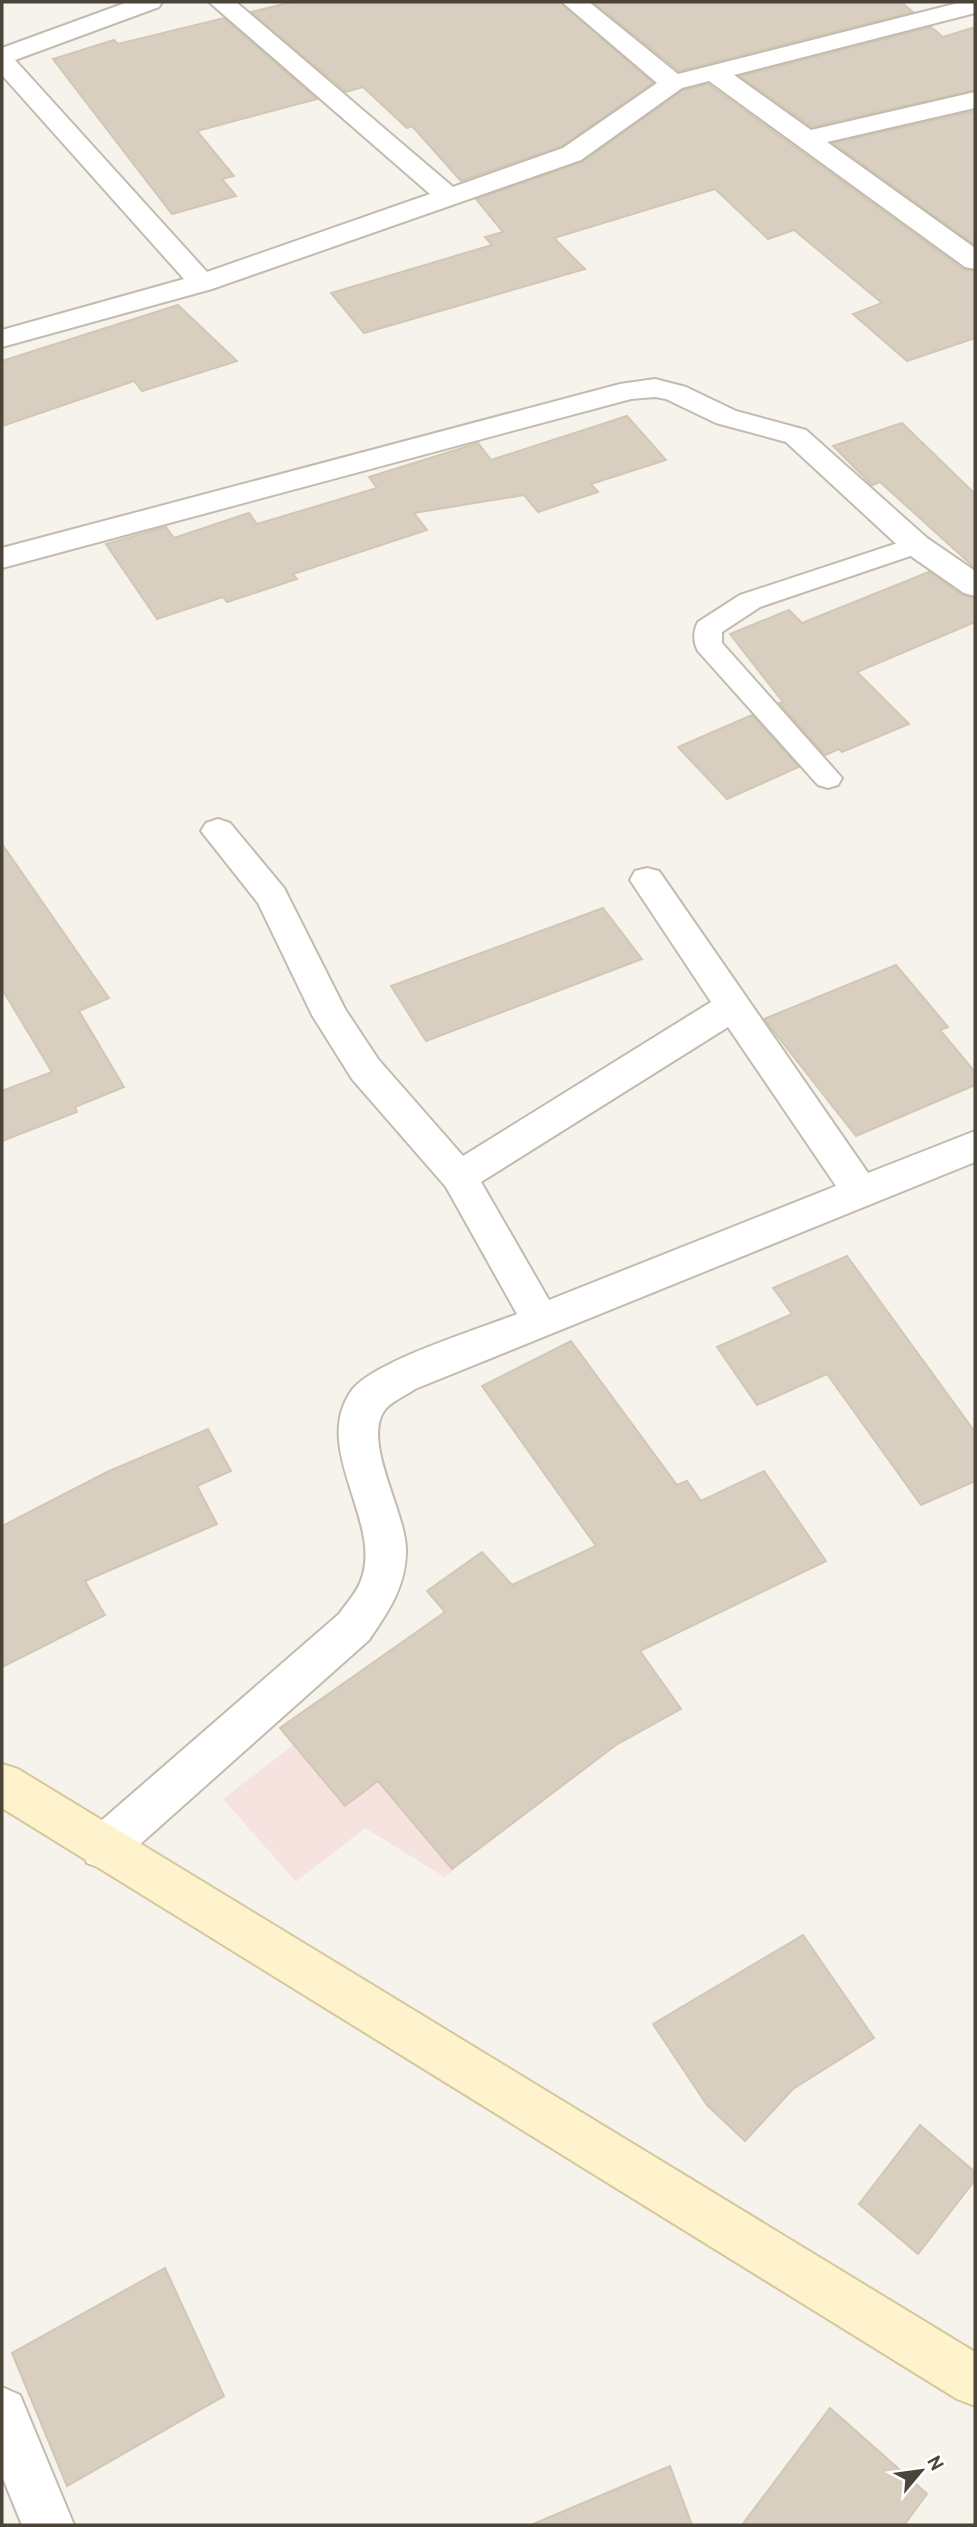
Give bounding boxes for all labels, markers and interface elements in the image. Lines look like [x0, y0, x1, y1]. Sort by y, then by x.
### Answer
north arrow [886, 2436, 956, 2506]
text: N [920, 2452, 948, 2476]

